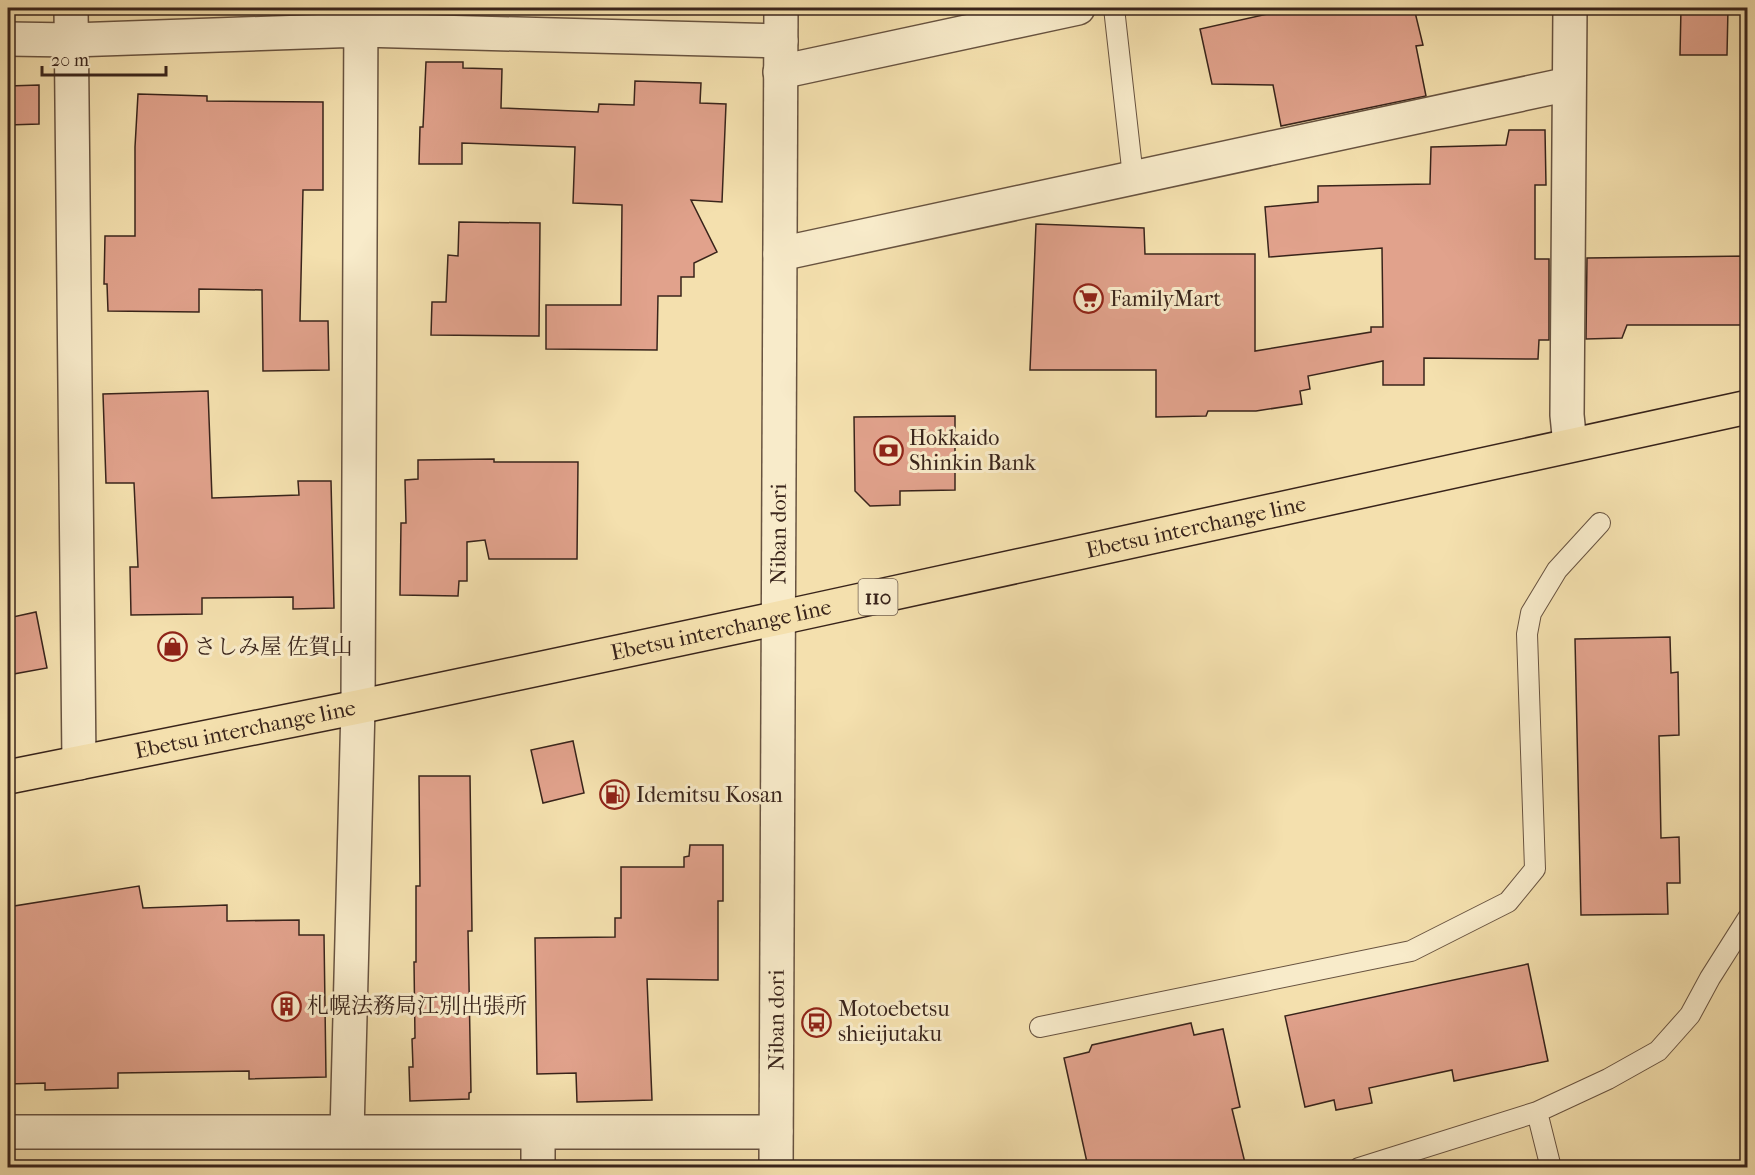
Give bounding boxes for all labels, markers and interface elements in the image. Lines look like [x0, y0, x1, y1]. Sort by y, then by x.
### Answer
scale bar [42, 39, 166, 77]
text: 20 m [51, 50, 89, 71]
supermarket icon: FamilyMart [1073, 283, 1105, 315]
place label: FamilyMart [1110, 286, 1221, 312]
place label: Hokkaido Shinkin Bank [909, 425, 1037, 476]
bank icon: Hokkaido Shinkin Bank [872, 435, 904, 467]
street label: Niban dori [766, 483, 792, 585]
street label: Ebetsu interchange line [1083, 491, 1309, 564]
road number: 110 [858, 579, 898, 615]
street label: Ebetsu interchange line [608, 594, 834, 666]
shop icon: さしみ屋 佐賀山 [157, 631, 189, 663]
place label: さしみ屋 佐賀山 [194, 634, 353, 660]
street label: Ebetsu interchange line [133, 695, 358, 764]
fuel station icon: Idemitsu Kosan [599, 779, 631, 811]
place label: Idemitsu Kosan [636, 782, 783, 808]
street label: Niban dori [763, 969, 790, 1071]
building icon: 札幌法務局江別出張所 [270, 990, 302, 1022]
place label: 札幌法務局江別出張所 [307, 993, 527, 1019]
place label: Motoebetsu shieijutaku [838, 996, 950, 1047]
bus stop icon: Motoebetsu shieijutaku [801, 1006, 833, 1038]

